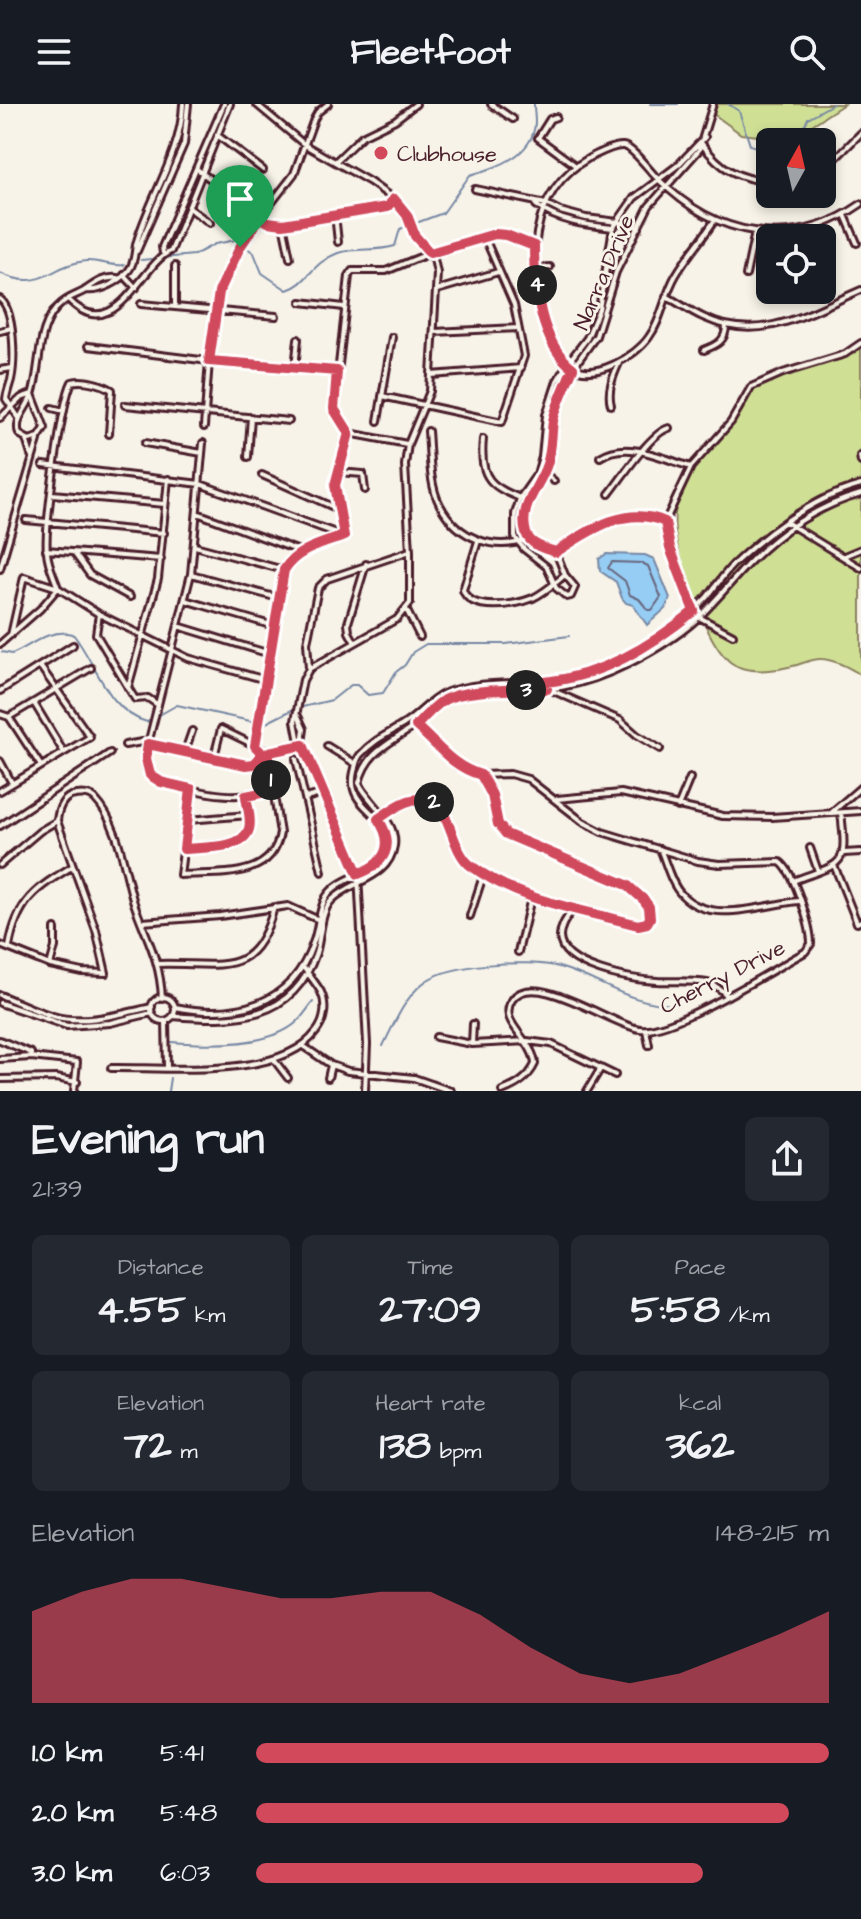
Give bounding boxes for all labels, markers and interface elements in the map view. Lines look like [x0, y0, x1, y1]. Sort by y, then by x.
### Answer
text: Fleetfoot [350, 27, 511, 78]
icon: menu [32, 30, 76, 74]
icon: search [785, 30, 829, 74]
north arrow [756, 128, 836, 208]
map controls [756, 128, 836, 304]
place label: Clubhouse [397, 139, 497, 170]
marker: Clubhouse [372, 144, 390, 162]
pin [206, 165, 274, 247]
icon: arrive [218, 177, 262, 221]
street label: Narra Drive [566, 210, 643, 335]
button: locate [756, 224, 836, 304]
pin: 4 [517, 265, 557, 305]
text: 4 [530, 269, 544, 300]
pin: 3 [506, 670, 546, 710]
text: 3 [520, 674, 532, 705]
pin: 1 [251, 760, 291, 800]
text: 1 [270, 764, 272, 795]
pin: 2 [414, 782, 454, 822]
text: 2 [428, 786, 440, 817]
street label: Cherry Drive [655, 932, 791, 1023]
text: Evening run [32, 1110, 264, 1171]
button: share [745, 1117, 829, 1201]
text: 21:39 [32, 1171, 83, 1207]
text: Distance [118, 1252, 204, 1283]
text: Time [407, 1252, 454, 1283]
text: Pace [675, 1252, 726, 1283]
text: 4.55 [96, 1283, 186, 1338]
text: 27:09 [379, 1283, 482, 1338]
text: 5:58 [631, 1283, 720, 1338]
text: km [186, 1300, 225, 1331]
text: /km [720, 1300, 770, 1331]
text: Elevation [118, 1388, 204, 1419]
text: Heart rate [375, 1388, 486, 1419]
text: kcal [679, 1388, 721, 1419]
text: 72 [124, 1419, 172, 1474]
text: 138 [380, 1419, 431, 1474]
text: 362 [666, 1419, 734, 1474]
text: m [172, 1436, 198, 1467]
text: bpm [431, 1436, 481, 1467]
text: Elevation [32, 1515, 134, 1551]
text: 148–215 m [716, 1515, 829, 1551]
text: 1.0 km [32, 1735, 102, 1771]
text: 5:41 [160, 1735, 204, 1771]
text: 2.0 km [32, 1795, 114, 1831]
text: 5:48 [160, 1795, 217, 1831]
text: 3.0 km [32, 1855, 112, 1891]
text: 6:03 [160, 1855, 210, 1891]

